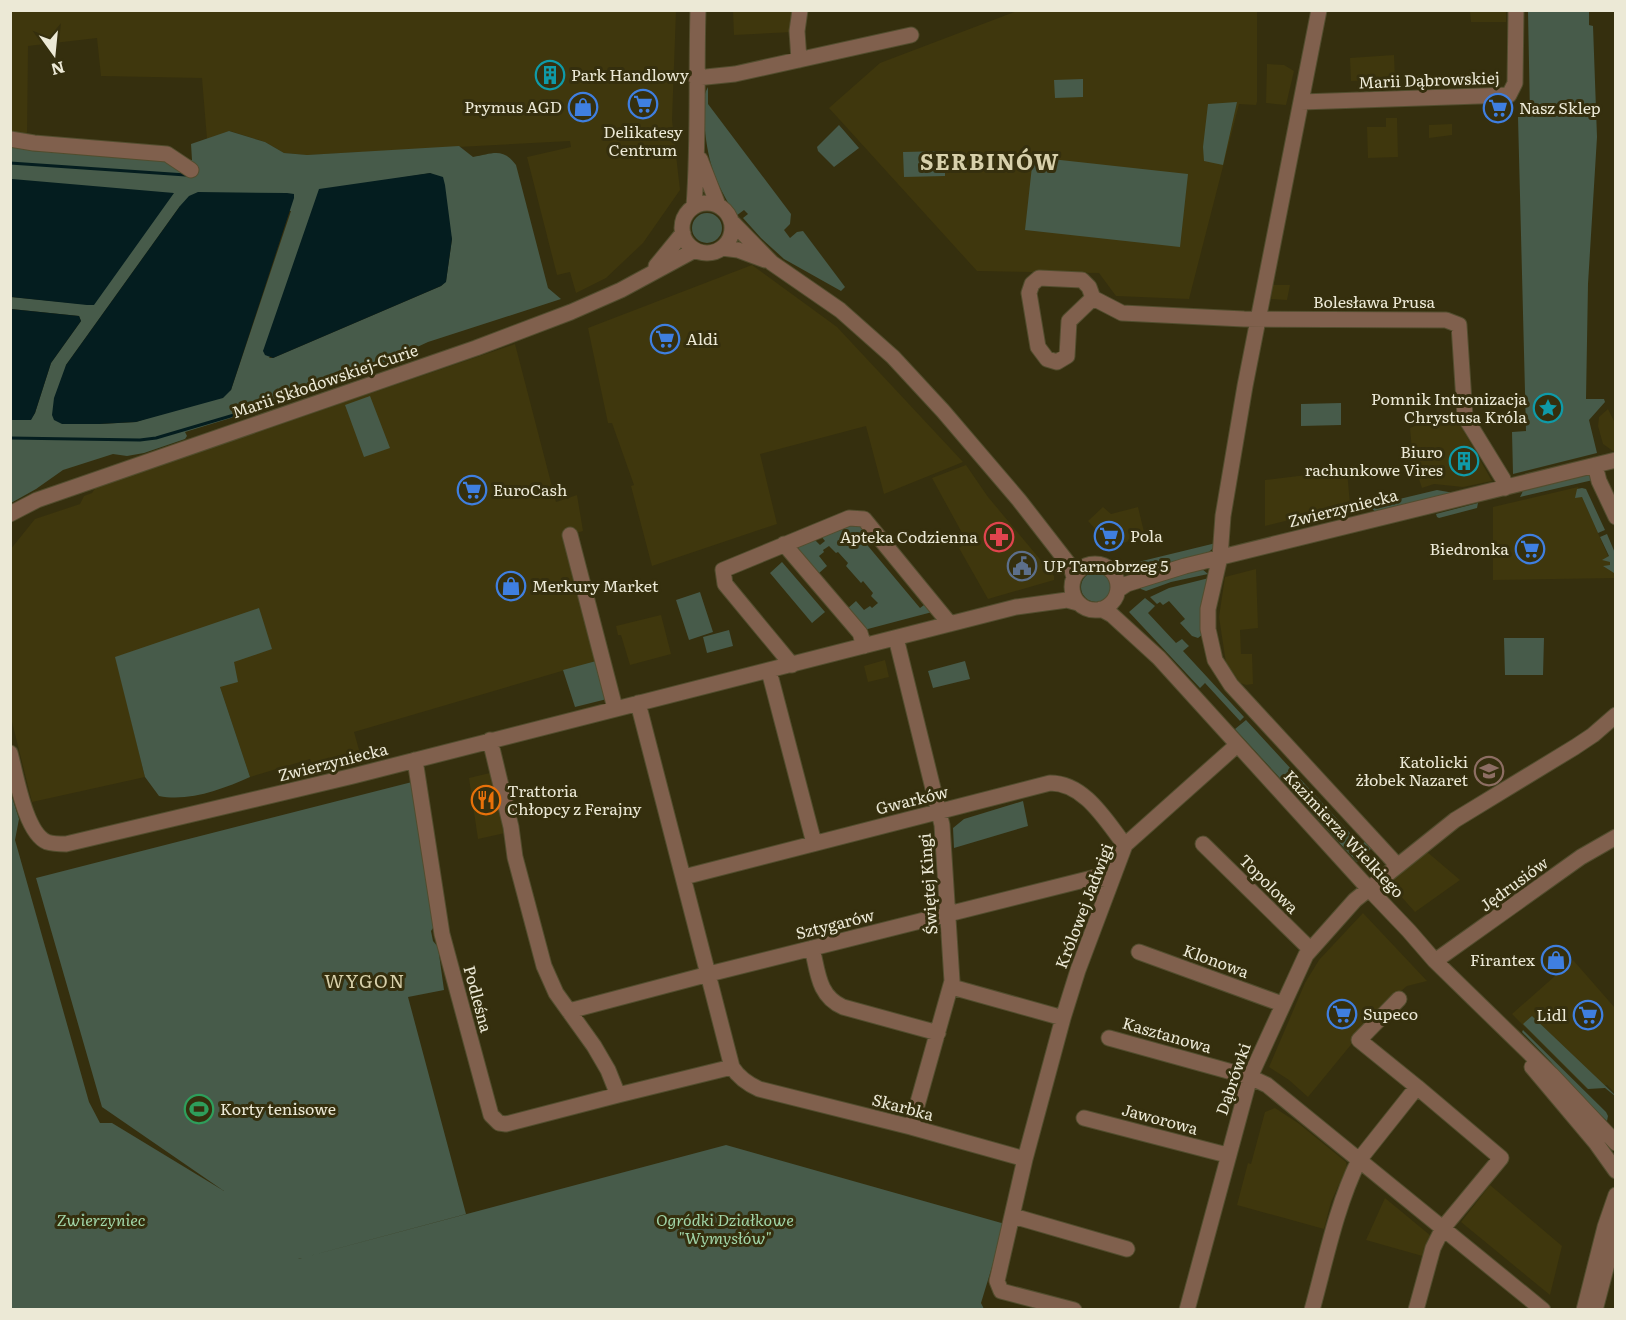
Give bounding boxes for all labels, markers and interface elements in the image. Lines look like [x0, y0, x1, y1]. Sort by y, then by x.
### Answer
north arrow [24, 24, 84, 84]
text: N [49, 56, 68, 83]
building icon: Park Handlowy [534, 59, 566, 91]
place label: Park Handlowy [571, 62, 690, 86]
street label: Marii Dąbrowskiej [1358, 65, 1500, 93]
supermarket icon: Delikatesy Centrum [627, 88, 659, 120]
shop icon: Prymus AGD [567, 91, 599, 123]
supermarket icon: Nasz Sklep [1482, 92, 1514, 124]
place label: Prymus AGD [464, 94, 562, 118]
place label: Nasz Sklep [1519, 95, 1601, 119]
place label: Delikatesy Centrum [603, 119, 684, 161]
district label: SERBINÓW [920, 144, 1060, 177]
street label: Bolesława Prusa [1313, 289, 1435, 313]
supermarket icon: Aldi [649, 323, 681, 355]
place label: Aldi [686, 326, 718, 350]
street label: Marii Skłodowskiej-Curie [228, 337, 421, 423]
place label: Pomnik Intronizacja Chrystusa Króla [1371, 386, 1527, 428]
place icon: Pomnik Intronizacja Chrystusa Króla [1532, 392, 1564, 424]
place label: Biuro rachunkowe Vires [1305, 439, 1443, 481]
building icon: Biuro rachunkowe Vires [1448, 445, 1480, 477]
supermarket icon: EuroCash [456, 474, 488, 506]
place label: EuroCash [493, 477, 568, 501]
street label: Zwierzyniecka [1285, 482, 1400, 532]
supermarket icon: Pola [1093, 520, 1125, 552]
pharmacy icon: Apteka Codzienna [983, 521, 1015, 553]
place label: Pola [1130, 523, 1163, 547]
place label: Apteka Codzienna [840, 524, 978, 548]
supermarket icon: Biedronka [1514, 533, 1546, 565]
place label: Biedronka [1430, 536, 1509, 560]
public building icon: UP Tarnobrzeg 5 [1006, 550, 1038, 582]
place label: UP Tarnobrzeg 5 [1043, 553, 1168, 577]
shop icon: Merkury Market [495, 570, 527, 602]
place label: Merkury Market [532, 573, 659, 597]
street label: Zwierzyniecka [275, 736, 390, 786]
place label: Katolicki żłobek Nazaret [1356, 749, 1469, 791]
school or university icon: Katolicki żłobek Nazaret [1473, 755, 1505, 787]
street label: Kazimierza Wielkiego [1279, 764, 1410, 903]
place label: Trattoria Chłopcy z Ferajny [507, 778, 642, 820]
street label: Gwarków [873, 778, 951, 820]
restaurant icon: Trattoria Chłopcy z Ferajny [470, 784, 502, 816]
street label: Świętej Kingi [911, 833, 943, 936]
street label: Królowej Jadwigi [1048, 839, 1118, 972]
street label: Topolowa [1235, 848, 1305, 919]
street label: Jędrusiów [1474, 850, 1553, 916]
street label: Sztygarów [793, 902, 877, 944]
street label: Klonowa [1180, 937, 1253, 983]
shop icon: Firantex [1540, 944, 1572, 976]
place label: Firantex [1470, 947, 1536, 971]
street label: Podleśna [459, 963, 500, 1035]
district label: WYGON [324, 967, 406, 994]
supermarket icon: Supeco [1326, 998, 1358, 1030]
supermarket icon: Lidl [1572, 999, 1604, 1031]
place label: Supeco [1363, 1001, 1418, 1025]
place label: Lidl [1536, 1002, 1567, 1026]
street label: Kasztanowa [1120, 1010, 1215, 1058]
street label: Dąbrówki [1208, 1039, 1256, 1118]
street label: Skarbka [870, 1086, 937, 1126]
sports icon: Korty tenisowe [183, 1093, 215, 1125]
place label: Korty tenisowe [220, 1096, 336, 1120]
street label: Jaworowa [1120, 1096, 1201, 1140]
park label: Zwierzyniec [57, 1207, 146, 1231]
park label: Ogródki Działkowe "Wymysłów" [656, 1207, 794, 1249]

